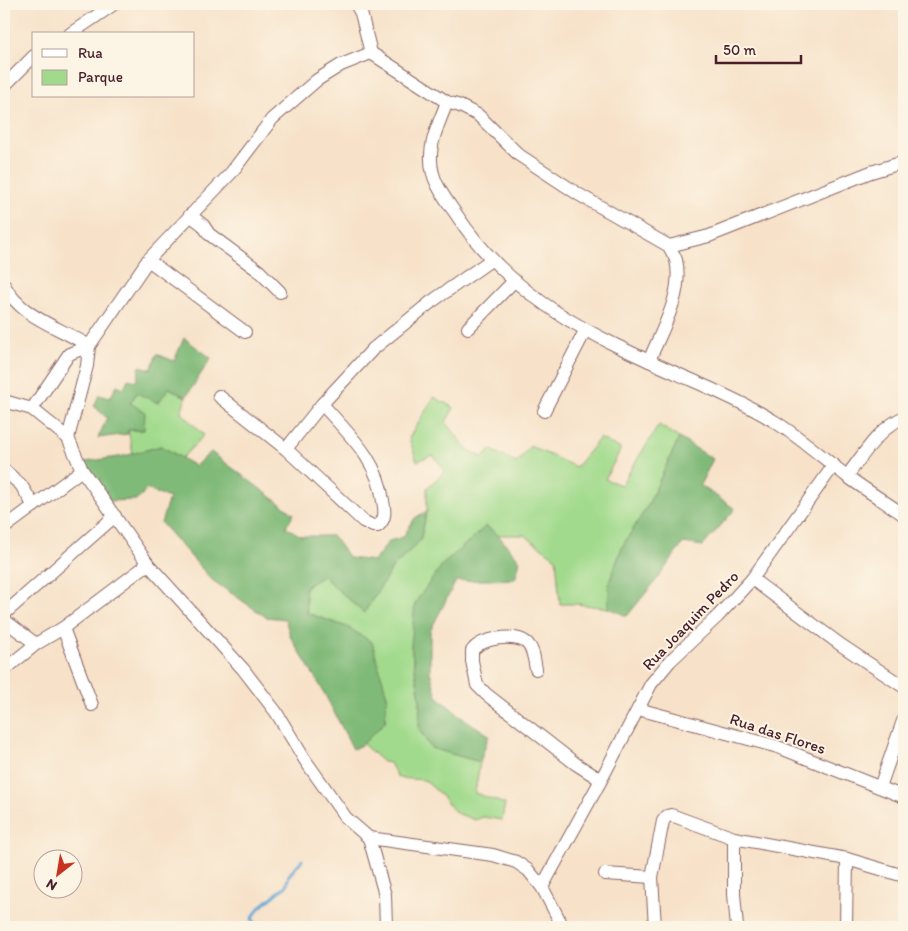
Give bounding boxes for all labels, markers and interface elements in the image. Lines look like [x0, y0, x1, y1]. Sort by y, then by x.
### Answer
legend [32, 32, 195, 98]
scale bar [716, 32, 800, 64]
text: 50 m [723, 41, 756, 59]
text: Rua [78, 44, 103, 62]
text: Parque [78, 68, 123, 86]
street label: Rua Joaquim Pedro [638, 567, 743, 674]
street label: Rua das Flores [727, 709, 828, 758]
north arrow [32, 848, 82, 898]
text: N [43, 875, 60, 894]

